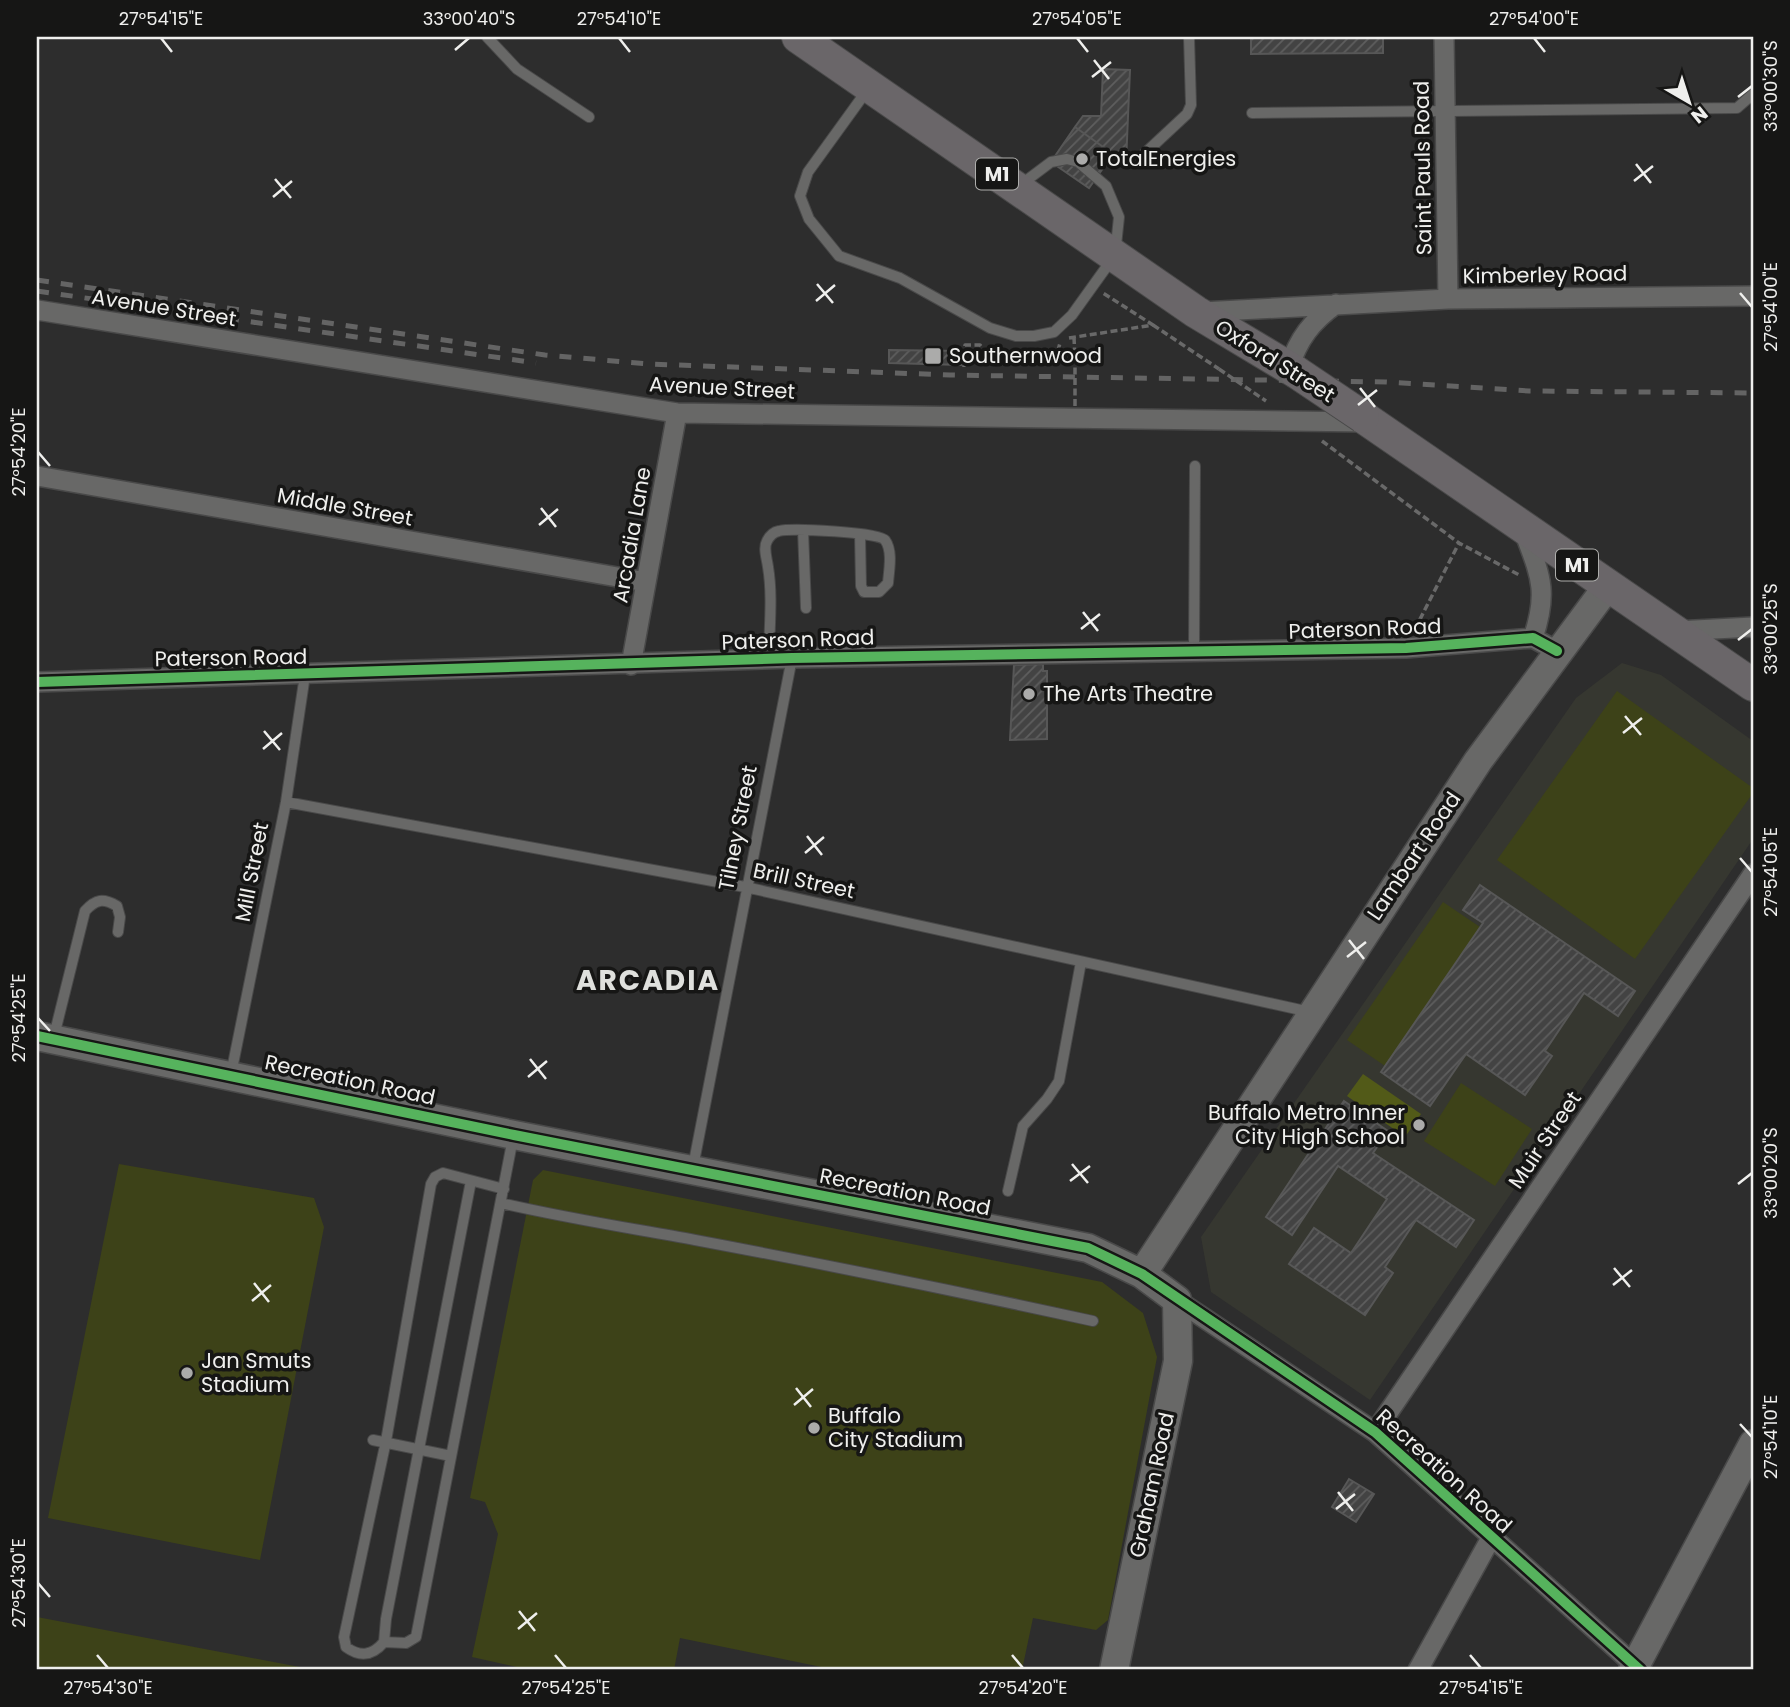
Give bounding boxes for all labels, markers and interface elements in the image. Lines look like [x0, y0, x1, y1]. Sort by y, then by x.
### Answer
text: 27°54'15"E [119, 6, 203, 31]
text: 33°00'40"S [423, 6, 515, 31]
text: 27°54'10"E [577, 6, 661, 31]
text: 27°54'05"E [1032, 6, 1122, 31]
text: 27°54'00"E [1489, 6, 1579, 31]
text: 33°00'30"S [1758, 40, 1783, 132]
north arrow [1654, 66, 1724, 136]
street label: Saint Pauls Road [1406, 81, 1439, 256]
text: N [1685, 100, 1713, 130]
place label: TotalEnergies [1096, 144, 1236, 173]
marker: TotalEnergies [1074, 151, 1090, 167]
road number: M1 [976, 158, 1018, 190]
street label: Kimberley Road [1462, 259, 1628, 290]
text: 27°54'00"E [1758, 262, 1783, 352]
street label: Avenue Street [90, 282, 238, 333]
street label: Oxford Street [1210, 312, 1341, 409]
place label: Southernwood [949, 341, 1102, 370]
marker: Southernwood [923, 346, 943, 366]
street label: Avenue Street [648, 369, 796, 406]
text: 27°54'20"E [6, 407, 31, 497]
street label: Arcadia Lane [605, 465, 658, 605]
street label: Middle Street [275, 480, 415, 533]
road number: M1 [1556, 550, 1598, 580]
text: 33°00'25"S [1758, 583, 1783, 675]
street label: Paterson Road [1288, 611, 1442, 646]
street label: Paterson Road [721, 622, 875, 657]
street label: Paterson Road [154, 642, 308, 673]
place label: The Arts Theatre [1043, 679, 1213, 708]
marker: The Arts Theatre [1021, 686, 1037, 702]
street label: Tilney Street [711, 763, 764, 893]
street label: Lambart Road [1360, 786, 1467, 926]
street label: Mill Street [228, 820, 275, 924]
text: 27°54'05"E [1758, 827, 1783, 917]
street label: Brill Street [751, 856, 858, 905]
district label: ARCADIA [576, 961, 720, 1000]
text: 27°54'25"E [6, 973, 31, 1063]
street label: Recreation Road [262, 1047, 438, 1112]
street label: Muir Street [1501, 1085, 1588, 1194]
place label: Buffalo Metro Inner City High School [1208, 1098, 1405, 1151]
marker: Buffalo Metro Inner City High School [1411, 1117, 1427, 1133]
text: 33°00'20"S [1758, 1127, 1783, 1219]
street label: Recreation Road [817, 1161, 993, 1222]
place label: Jan Smuts Stadium [201, 1346, 311, 1399]
marker: Jan Smuts Stadium [179, 1365, 195, 1381]
text: 27°54'10"E [1758, 1395, 1783, 1479]
place label: Buffalo City Stadium [828, 1401, 963, 1454]
street label: Recreation Road [1370, 1402, 1518, 1539]
street label: Graham Road [1122, 1410, 1181, 1560]
marker: Buffalo City Stadium [806, 1420, 822, 1436]
text: 27°54'30"E [6, 1538, 31, 1628]
text: 27°54'30"E [63, 1675, 153, 1700]
text: 27°54'25"E [521, 1675, 611, 1700]
text: 27°54'20"E [978, 1675, 1068, 1700]
text: 27°54'15"E [1439, 1675, 1523, 1700]

